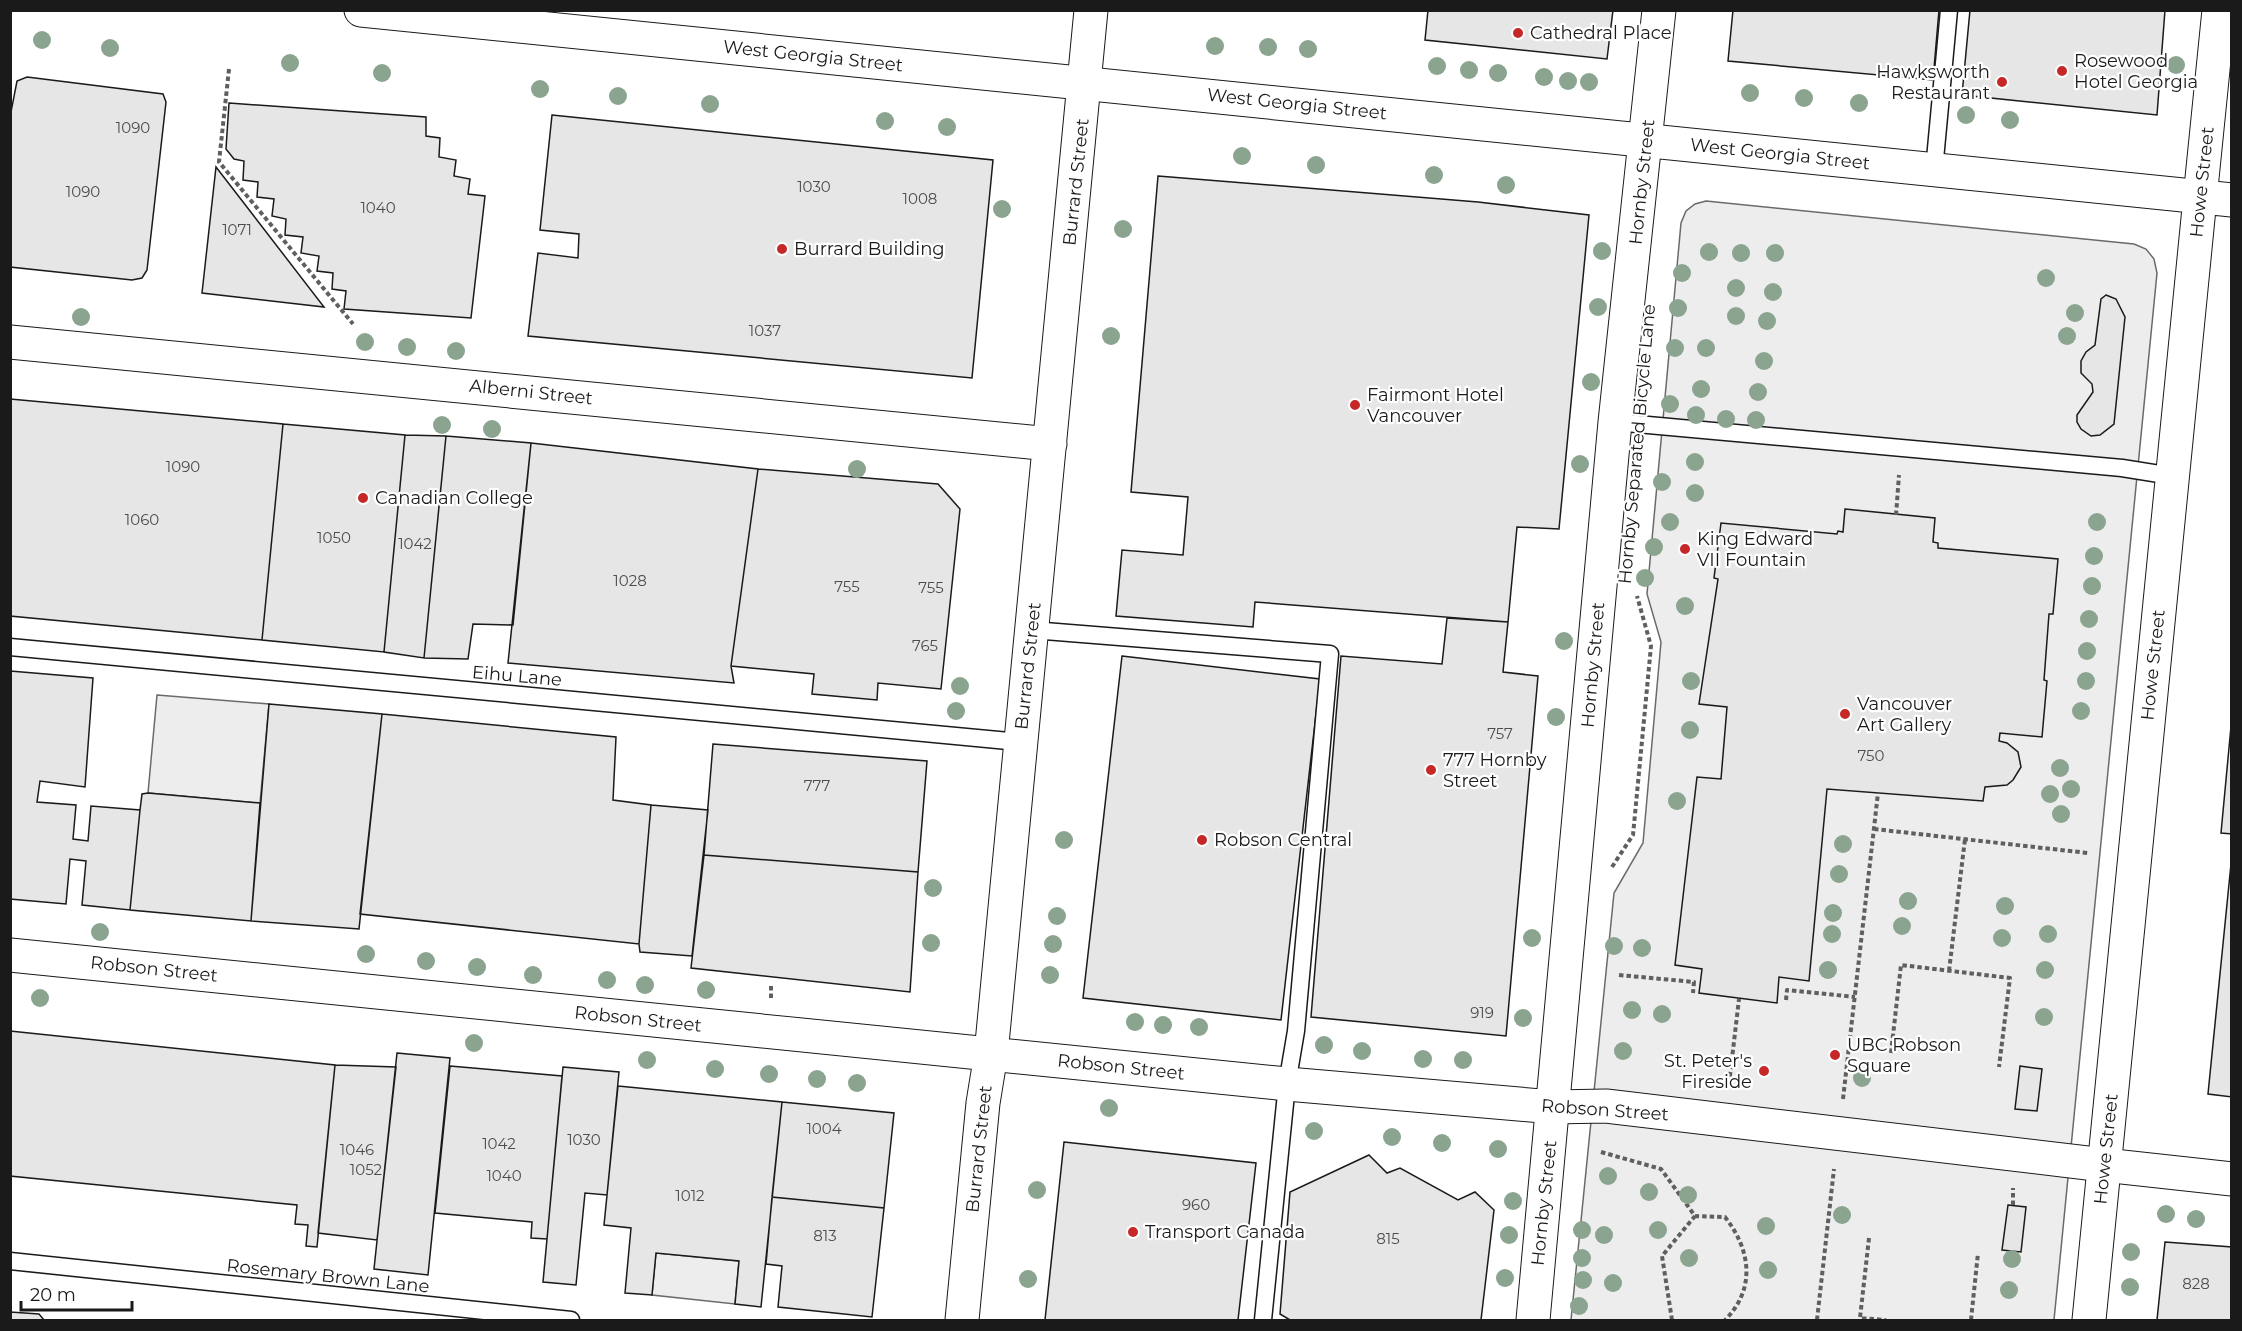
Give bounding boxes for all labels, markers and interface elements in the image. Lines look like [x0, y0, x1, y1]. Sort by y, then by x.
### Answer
place label: Cathedral Place [1530, 22, 1672, 44]
marker: Cathedral Place [1511, 26, 1525, 40]
street label: West Georgia Street [722, 36, 904, 76]
place label: Rosewood Hotel Georgia [2074, 50, 2198, 93]
place label: Hawksworth Restaurant [1876, 61, 1990, 104]
marker: Rosewood Hotel Georgia [2055, 64, 2069, 78]
marker: Hawksworth Restaurant [1995, 75, 2009, 89]
street label: West Georgia Street [1206, 84, 1388, 124]
street label: Burrard Street [1058, 117, 1094, 247]
house number: 1090 [116, 118, 150, 137]
street label: Hornby Street [1624, 118, 1660, 246]
street label: Howe Street [2185, 126, 2219, 238]
street label: West Georgia Street [1689, 134, 1871, 174]
house number: 1030 [797, 177, 831, 196]
house number: 1090 [66, 182, 100, 201]
house number: 1008 [903, 189, 937, 208]
house number: 1040 [360, 198, 396, 217]
house number: 1071 [222, 220, 252, 239]
place label: Burrard Building [794, 238, 945, 260]
marker: Burrard Building [775, 242, 789, 256]
street label: Hornby Separated Bicycle Lane [1614, 303, 1660, 585]
house number: 1037 [749, 321, 781, 340]
street label: Alberni Street [468, 375, 594, 409]
place label: Fairmont Hotel Vancouver [1367, 384, 1504, 427]
marker: Fairmont Hotel Vancouver [1348, 398, 1362, 412]
house number: 1090 [166, 457, 200, 476]
place label: Canadian College [375, 487, 533, 509]
marker: Canadian College [356, 491, 370, 505]
house number: 1060 [125, 510, 159, 529]
house number: 1050 [317, 528, 351, 547]
place label: King Edward VII Fountain [1697, 528, 1813, 571]
house number: 1042 [398, 534, 432, 553]
marker: King Edward VII Fountain [1678, 542, 1692, 556]
house number: 1028 [613, 571, 647, 590]
house number: 755 [834, 577, 860, 596]
house number: 755 [918, 578, 944, 597]
street label: Burrard Street [1010, 601, 1046, 731]
street label: Hornby Street [1577, 601, 1609, 729]
street label: Howe Street [2136, 609, 2170, 721]
house number: 765 [912, 636, 938, 655]
street label: Eihu Lane [471, 661, 563, 691]
place label: Vancouver Art Gallery [1857, 693, 1952, 736]
marker: Vancouver Art Gallery [1838, 707, 1852, 721]
house number: 757 [1487, 724, 1513, 743]
house number: 750 [1858, 746, 1885, 765]
place label: 777 Hornby Street [1443, 749, 1547, 792]
marker: 777 Hornby Street [1424, 763, 1438, 777]
house number: 777 [804, 776, 830, 795]
place label: Robson Central [1214, 829, 1352, 851]
marker: Robson Central [1195, 833, 1209, 847]
street label: Robson Street [89, 951, 219, 987]
street label: Robson Street [573, 1001, 703, 1037]
house number: 919 [1470, 1003, 1494, 1022]
place label: UBC Robson Square [1847, 1034, 1961, 1077]
marker: UBC Robson Square [1828, 1048, 1842, 1062]
street label: Robson Street [1056, 1049, 1186, 1085]
place label: St. Peter's Fireside [1664, 1050, 1752, 1093]
marker: St. Peter's Fireside [1757, 1064, 1771, 1078]
street label: Burrard Street [961, 1084, 997, 1214]
street label: Howe Street [2089, 1093, 2123, 1205]
street label: Robson Street [1540, 1095, 1670, 1125]
house number: 1004 [806, 1119, 842, 1138]
house number: 1030 [567, 1130, 601, 1149]
house number: 1042 [482, 1134, 516, 1153]
street label: Hornby Street [1526, 1139, 1562, 1267]
house number: 1046 [340, 1140, 374, 1159]
house number: 1052 [350, 1160, 382, 1179]
house number: 1040 [486, 1166, 522, 1185]
house number: 1012 [675, 1186, 705, 1205]
house number: 960 [1182, 1195, 1210, 1214]
place label: Transport Canada [1145, 1221, 1305, 1243]
marker: Transport Canada [1126, 1225, 1140, 1239]
house number: 813 [813, 1226, 837, 1245]
house number: 815 [1376, 1229, 1400, 1248]
street label: Rosemary Brown Lane [226, 1254, 431, 1298]
scale bar [21, 1274, 132, 1312]
house number: 828 [2182, 1274, 2210, 1293]
text: 20 m [30, 1284, 76, 1306]

